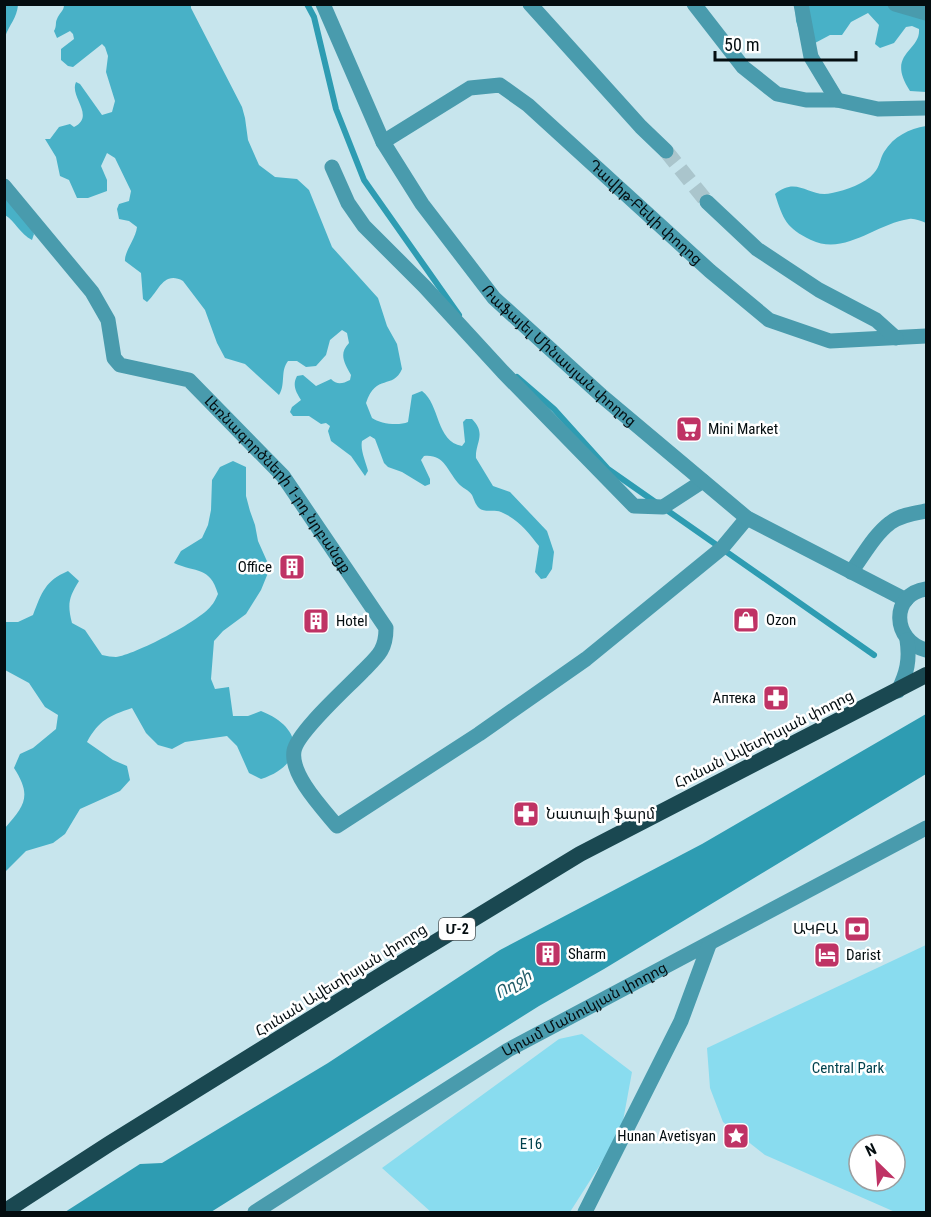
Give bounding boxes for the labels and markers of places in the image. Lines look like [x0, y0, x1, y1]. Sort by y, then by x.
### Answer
supermarket icon: Mini Market [674, 414, 704, 444]
place label: Mini Market [708, 420, 778, 438]
building icon: Office [277, 552, 307, 582]
place label: Office [238, 558, 272, 576]
shop icon: Ozon [731, 605, 761, 635]
building icon: Hotel [301, 606, 331, 636]
place label: Ozon [766, 611, 796, 629]
place label: Hotel [336, 612, 368, 630]
pharmacy icon: Аптека [761, 683, 791, 713]
place label: Аптека [712, 689, 756, 707]
pharmacy icon: Նատալի ֆարմ [511, 799, 541, 829]
place label: Նատալի ֆարմ [546, 805, 655, 823]
bank icon: ԱԿԲԱ [842, 914, 872, 944]
place label: ԱԿԲԱ [793, 920, 839, 938]
building icon: Sharm [533, 939, 563, 969]
hotel icon: Darist [812, 940, 842, 970]
place label: Sharm [568, 945, 606, 963]
place label: Darist [846, 946, 881, 964]
place icon: Hunan Avetisyan [721, 1121, 751, 1151]
place label: Hunan Avetisyan [617, 1127, 716, 1145]

